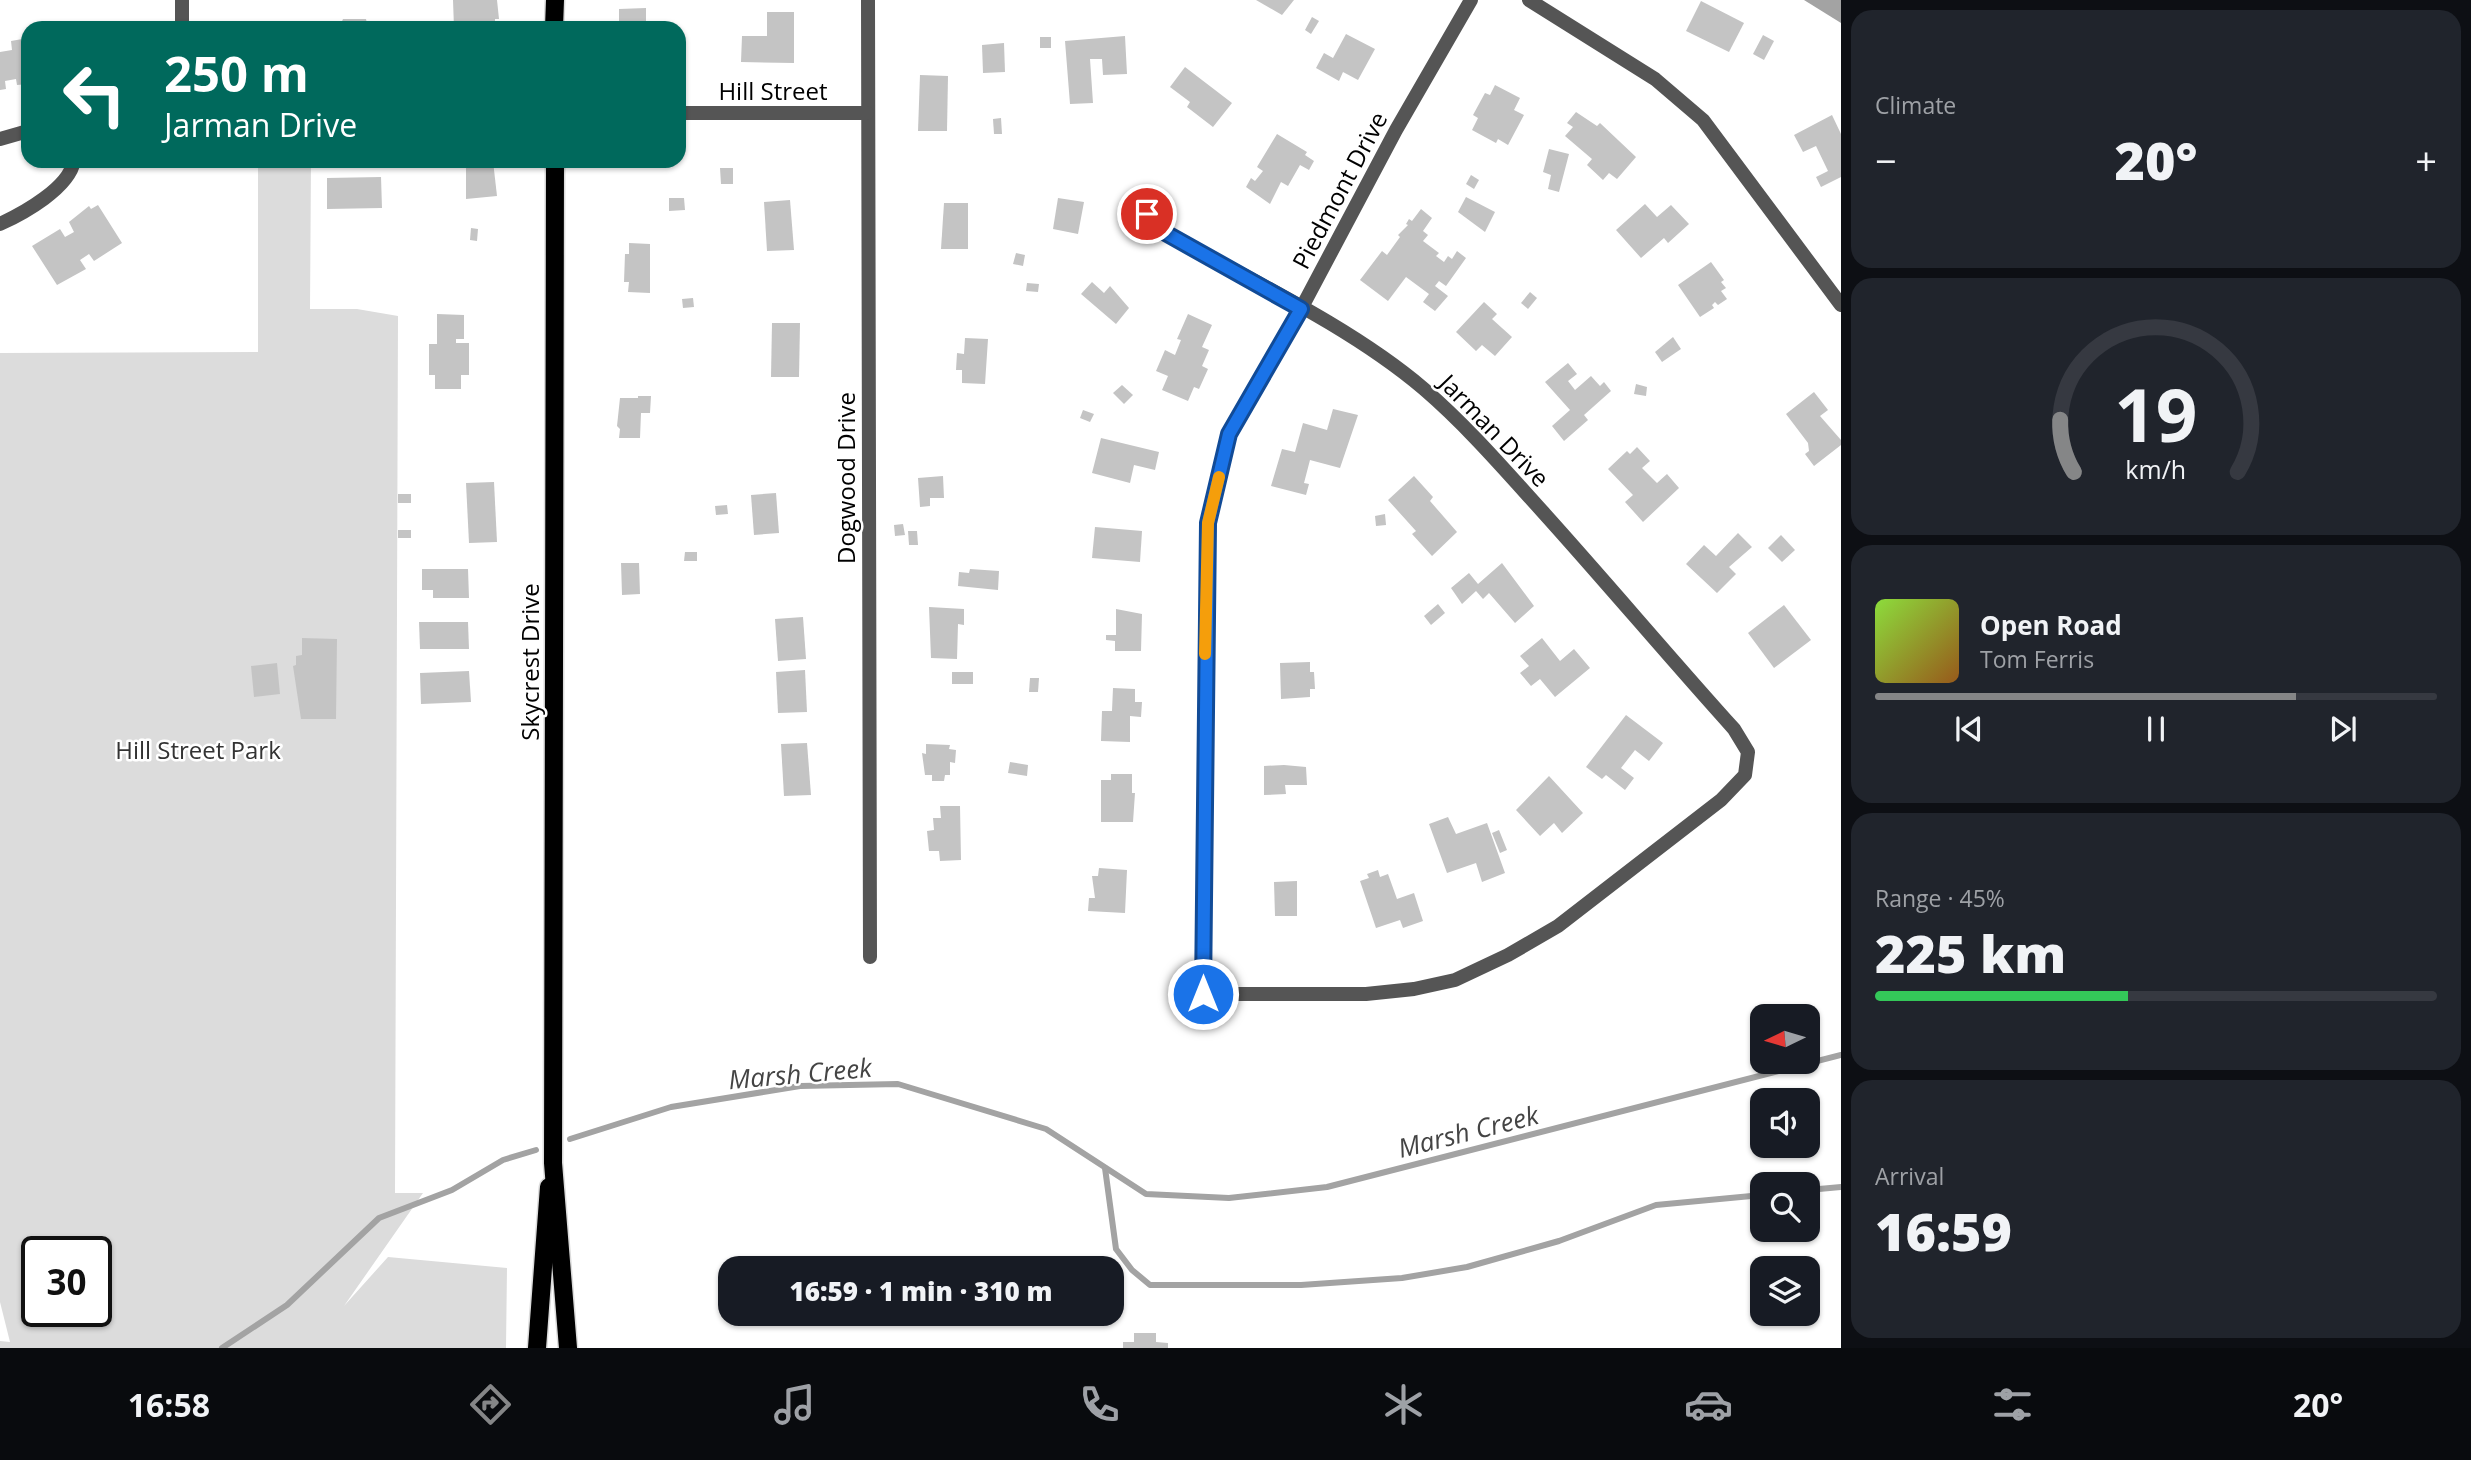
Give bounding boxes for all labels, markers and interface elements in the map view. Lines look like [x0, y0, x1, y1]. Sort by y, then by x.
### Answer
text: 250 m [164, 40, 309, 106]
icon: left [49, 49, 140, 140]
street label: Hill Street [718, 74, 828, 107]
text: Climate [1875, 89, 1956, 121]
text: Jarman Drive [164, 103, 357, 146]
street label: Piedmont Drive [1284, 106, 1394, 274]
text: 20° [2115, 124, 2197, 195]
text: − [1875, 134, 1897, 186]
text: + [2415, 134, 2437, 186]
pin [1117, 184, 1177, 244]
icon: arrive [1128, 195, 1166, 233]
street label: Jarman Drive [1431, 365, 1557, 494]
text: 19 [2114, 365, 2198, 464]
street label: Dogwood Drive [829, 392, 862, 564]
text: km/h [2126, 452, 2186, 486]
street label: Skycrest Drive [513, 583, 546, 741]
text: Open Road [1980, 607, 2122, 643]
text: Tom Ferris [1980, 643, 2094, 675]
icon: previous [1950, 710, 1988, 748]
icon: pause [2137, 710, 2175, 748]
icon: next [2324, 710, 2362, 748]
park label: Hill Street Park [115, 733, 281, 766]
text: Range · 45% [1875, 882, 2005, 914]
text: 225 km [1875, 917, 2066, 988]
position arrow [1166, 957, 1240, 1031]
north arrow [1750, 1004, 1820, 1074]
map controls [1750, 1004, 1820, 1326]
water label: Marsh Creek [727, 1049, 874, 1097]
button: sound [1750, 1088, 1820, 1158]
water label: Marsh Creek [1394, 1096, 1543, 1166]
text: Arrival [1875, 1160, 1944, 1192]
button: search [1750, 1172, 1820, 1242]
text: 16:59 [1875, 1195, 2012, 1266]
speed limit sign: 30 [21, 1236, 112, 1327]
button: layers [1750, 1256, 1820, 1326]
text: 16:59 · 1 min · 310 m [790, 1273, 1052, 1309]
icon: directions [466, 1380, 515, 1429]
icon: music [770, 1380, 819, 1429]
icon: phone [1075, 1380, 1124, 1429]
icon: climate [1379, 1380, 1428, 1429]
icon: car [1684, 1380, 1733, 1429]
icon: filters [1988, 1380, 2037, 1429]
text: 16:58 [128, 1383, 210, 1426]
text: 20° [2293, 1383, 2343, 1426]

